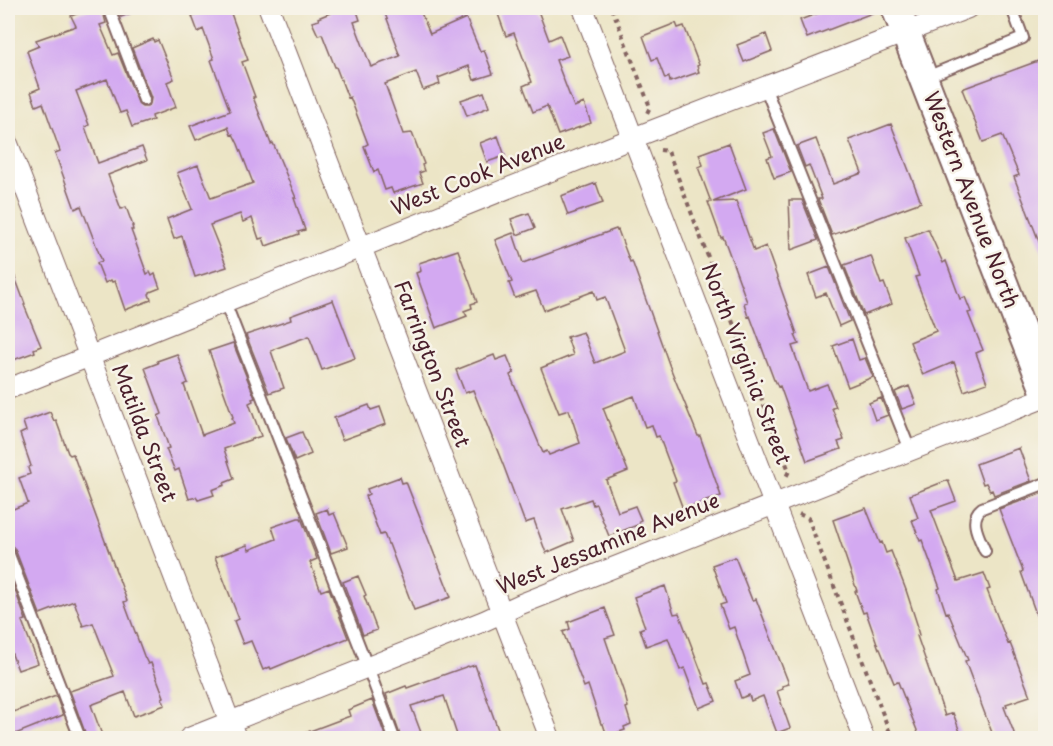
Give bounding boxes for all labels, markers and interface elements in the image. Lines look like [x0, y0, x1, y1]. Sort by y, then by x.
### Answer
street label: Western Avenue North [917, 86, 1029, 313]
street label: West Cook Avenue [386, 124, 569, 223]
street label: North Virginia Street [695, 258, 801, 469]
street label: Farrington Street [387, 275, 481, 452]
street label: Matilda Street [105, 359, 187, 506]
street label: West Jessamine Avenue [491, 483, 723, 601]

